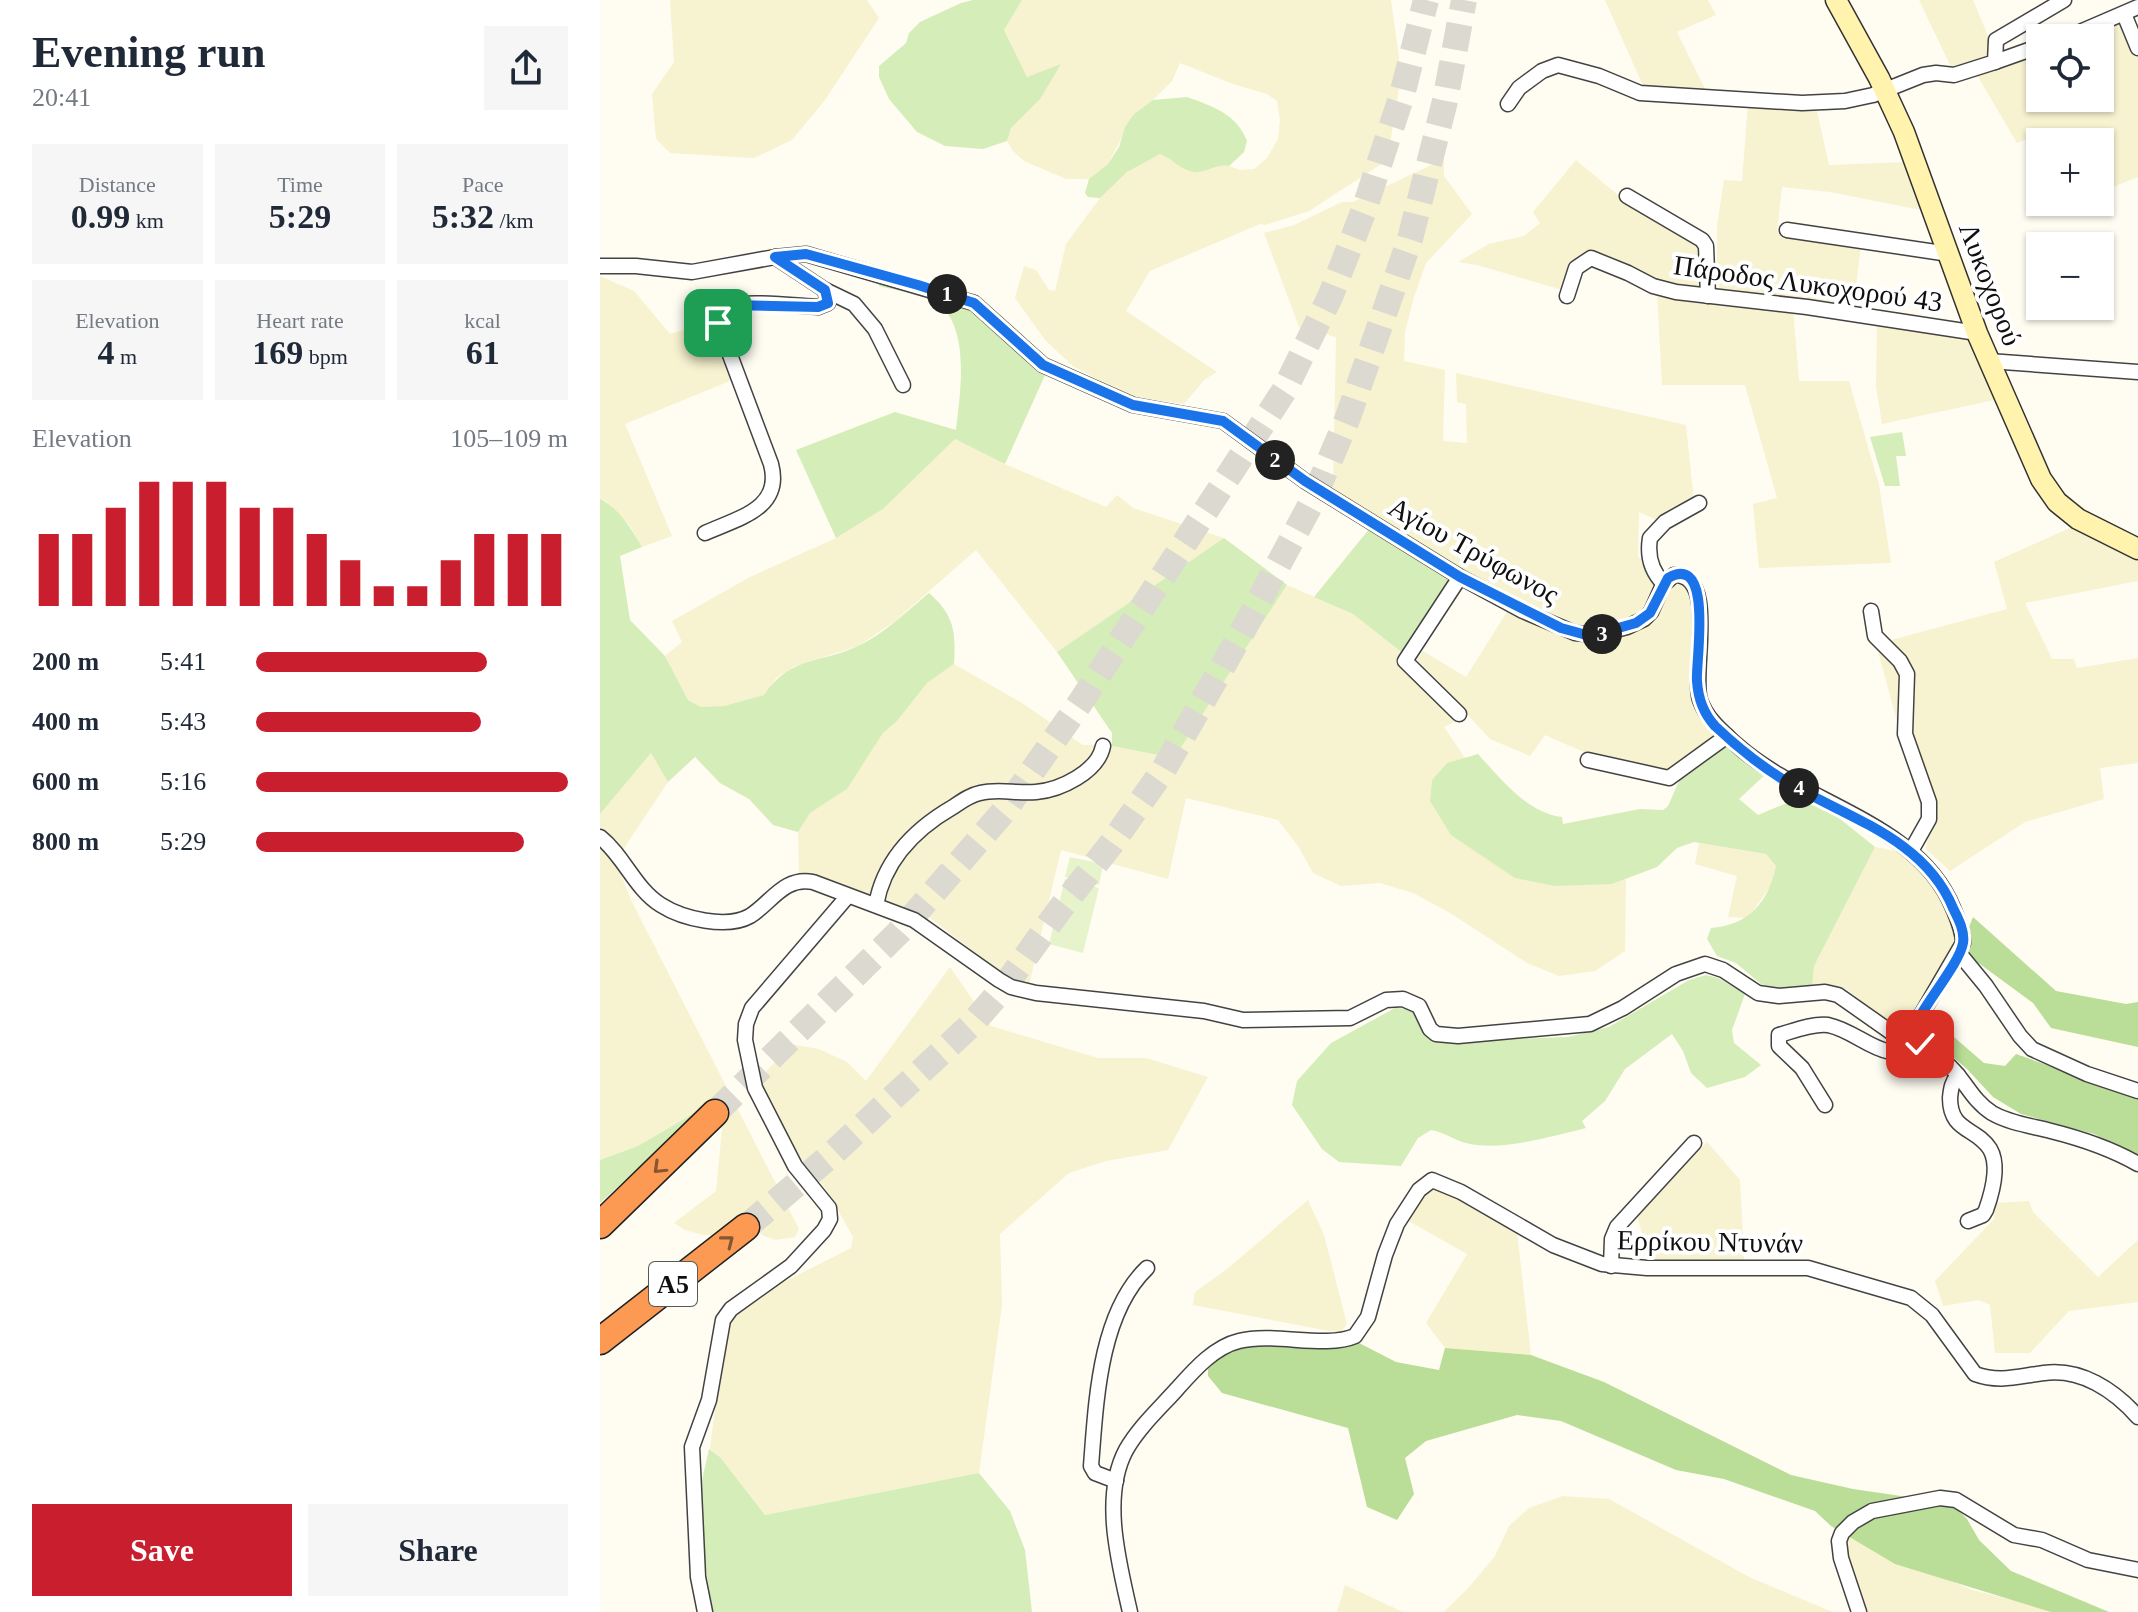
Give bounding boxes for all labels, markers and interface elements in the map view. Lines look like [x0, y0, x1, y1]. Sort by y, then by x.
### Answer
map controls [2026, 24, 2114, 320]
button: locate [2026, 24, 2114, 112]
button: share [484, 26, 568, 110]
text: Evening run [32, 28, 266, 77]
text: 20:41 [32, 83, 91, 112]
button: + [2026, 128, 2114, 216]
text: Distance [79, 172, 156, 197]
text: Time [277, 172, 323, 197]
text: Pace [462, 172, 503, 197]
text: 0.99 [71, 198, 130, 235]
text: 5:29 [269, 198, 331, 235]
text: 5:32 [432, 198, 494, 235]
text: km [130, 208, 164, 233]
text: /km [494, 208, 534, 233]
street label: Λυκοχορού [1953, 218, 2028, 350]
button: − [2026, 232, 2114, 320]
street label: Πάροδος Λυκοχορού 43 [1672, 249, 1944, 318]
pin: 1 [927, 274, 967, 314]
text: 1 [942, 281, 953, 306]
pin [684, 289, 752, 357]
icon: arrive [696, 301, 740, 345]
text: Elevation [75, 308, 159, 333]
text: Heart rate [256, 308, 344, 333]
text: kcal [464, 308, 501, 333]
text: 4 [98, 334, 115, 371]
text: 169 [252, 334, 303, 371]
text: 61 [466, 334, 500, 371]
text: m [115, 344, 137, 369]
text: bpm [303, 344, 348, 369]
text: Elevation [32, 424, 132, 453]
text: 105–109 m [450, 424, 568, 453]
pin: 2 [1255, 440, 1295, 480]
text: 2 [1270, 447, 1281, 472]
street label: Αγίου Τρύφωνος [1383, 491, 1564, 610]
pin: 3 [1582, 614, 1622, 654]
text: 3 [1597, 621, 1608, 646]
text: 200 m [32, 647, 99, 676]
text: 5:41 [160, 647, 206, 676]
text: 400 m [32, 707, 99, 736]
text: 5:43 [160, 707, 206, 736]
text: 600 m [32, 767, 99, 796]
text: 5:16 [160, 767, 206, 796]
pin: 4 [1779, 768, 1819, 808]
text: 4 [1794, 775, 1805, 800]
text: 800 m [32, 827, 99, 856]
text: 5:29 [160, 827, 206, 856]
pin [1886, 1010, 1954, 1078]
icon: check [1898, 1022, 1942, 1066]
one-way arrow [654, 1158, 668, 1173]
street label: Ερρίκου Ντυνάν [1617, 1224, 1803, 1259]
one-way arrow [719, 1236, 733, 1251]
road number: Α5 [649, 1262, 697, 1306]
button: Save [32, 1504, 292, 1596]
button: Share [308, 1504, 568, 1596]

